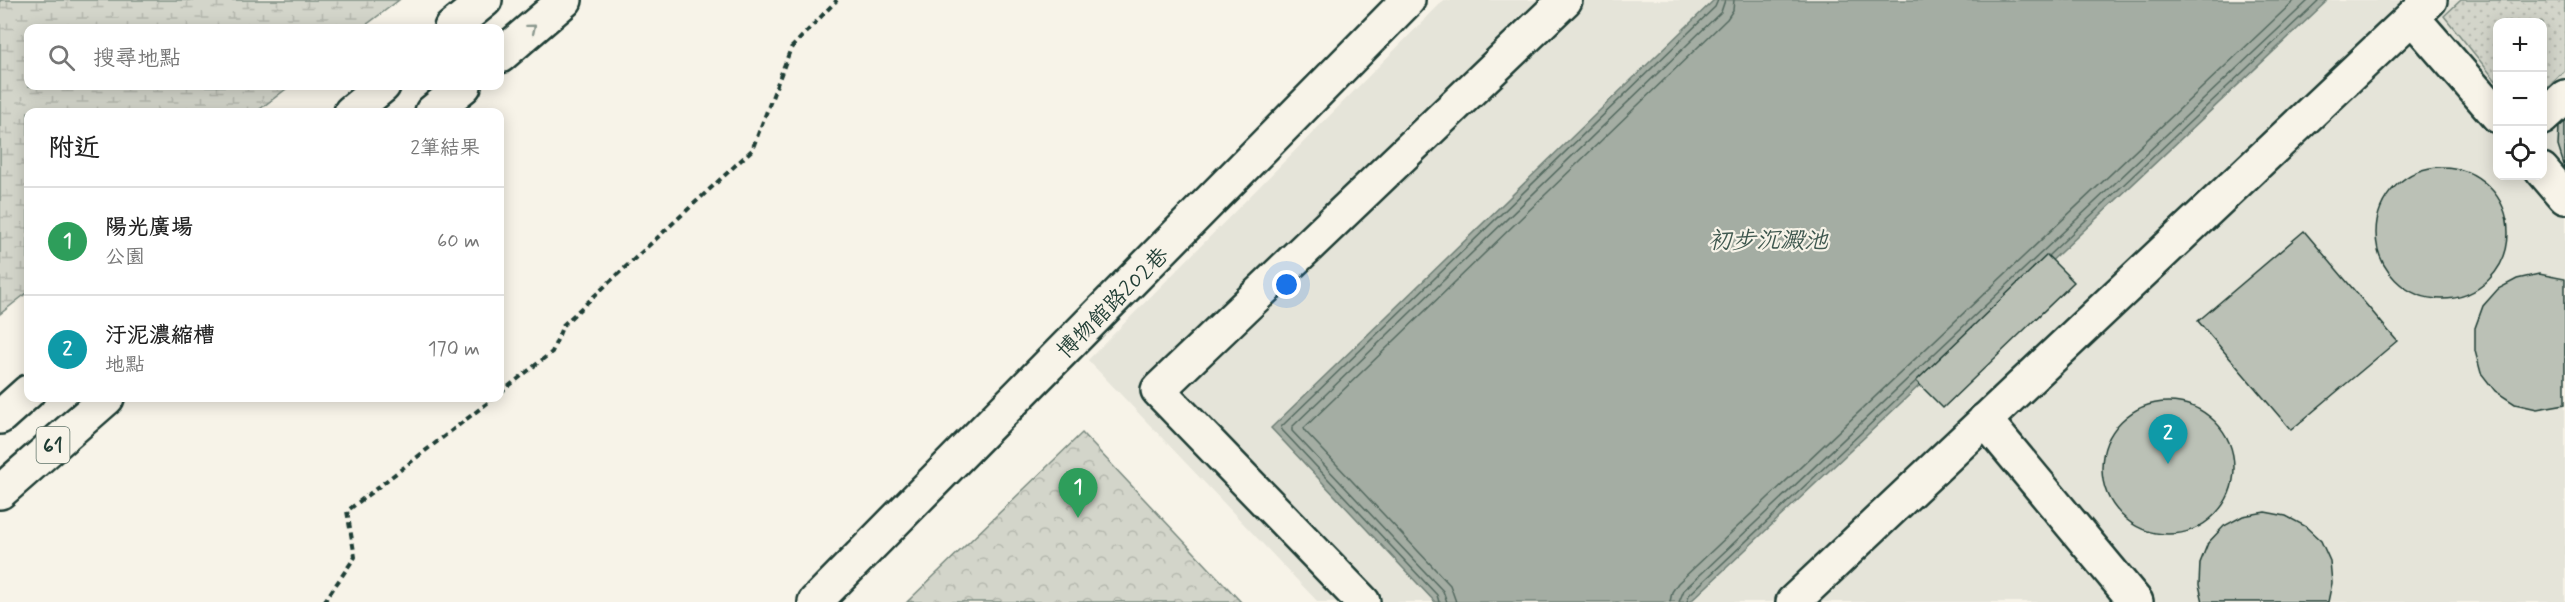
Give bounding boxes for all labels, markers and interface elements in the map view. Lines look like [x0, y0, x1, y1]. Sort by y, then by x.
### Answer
map controls [2493, 18, 2547, 180]
button: + [2493, 18, 2547, 72]
search box [24, 24, 504, 90]
one-way arrow [525, 24, 536, 35]
icon: search [45, 41, 78, 74]
text: 搜尋地點 [93, 45, 181, 73]
button: − [2493, 72, 2547, 126]
button: locate [2493, 126, 2547, 180]
text: 附近 [48, 132, 100, 166]
text: 2筆結果 [410, 135, 480, 162]
text: 陽光廣場 [105, 214, 193, 242]
water label: 初步沉澱池 [1708, 226, 1829, 257]
text: 1 [63, 228, 72, 255]
text: 60 m [437, 228, 480, 255]
street label: 博物館路202巷 [1052, 242, 1175, 365]
text: 公園 [105, 244, 145, 271]
your location [1272, 270, 1301, 299]
text: 汙泥濃縮槽 [105, 322, 215, 350]
text: 2 [63, 336, 72, 363]
text: 170 m [428, 336, 480, 363]
text: 地點 [105, 352, 145, 379]
pin: 2 [2148, 414, 2188, 464]
road number: 61 [36, 427, 70, 463]
pin: 1 [1058, 468, 1098, 518]

